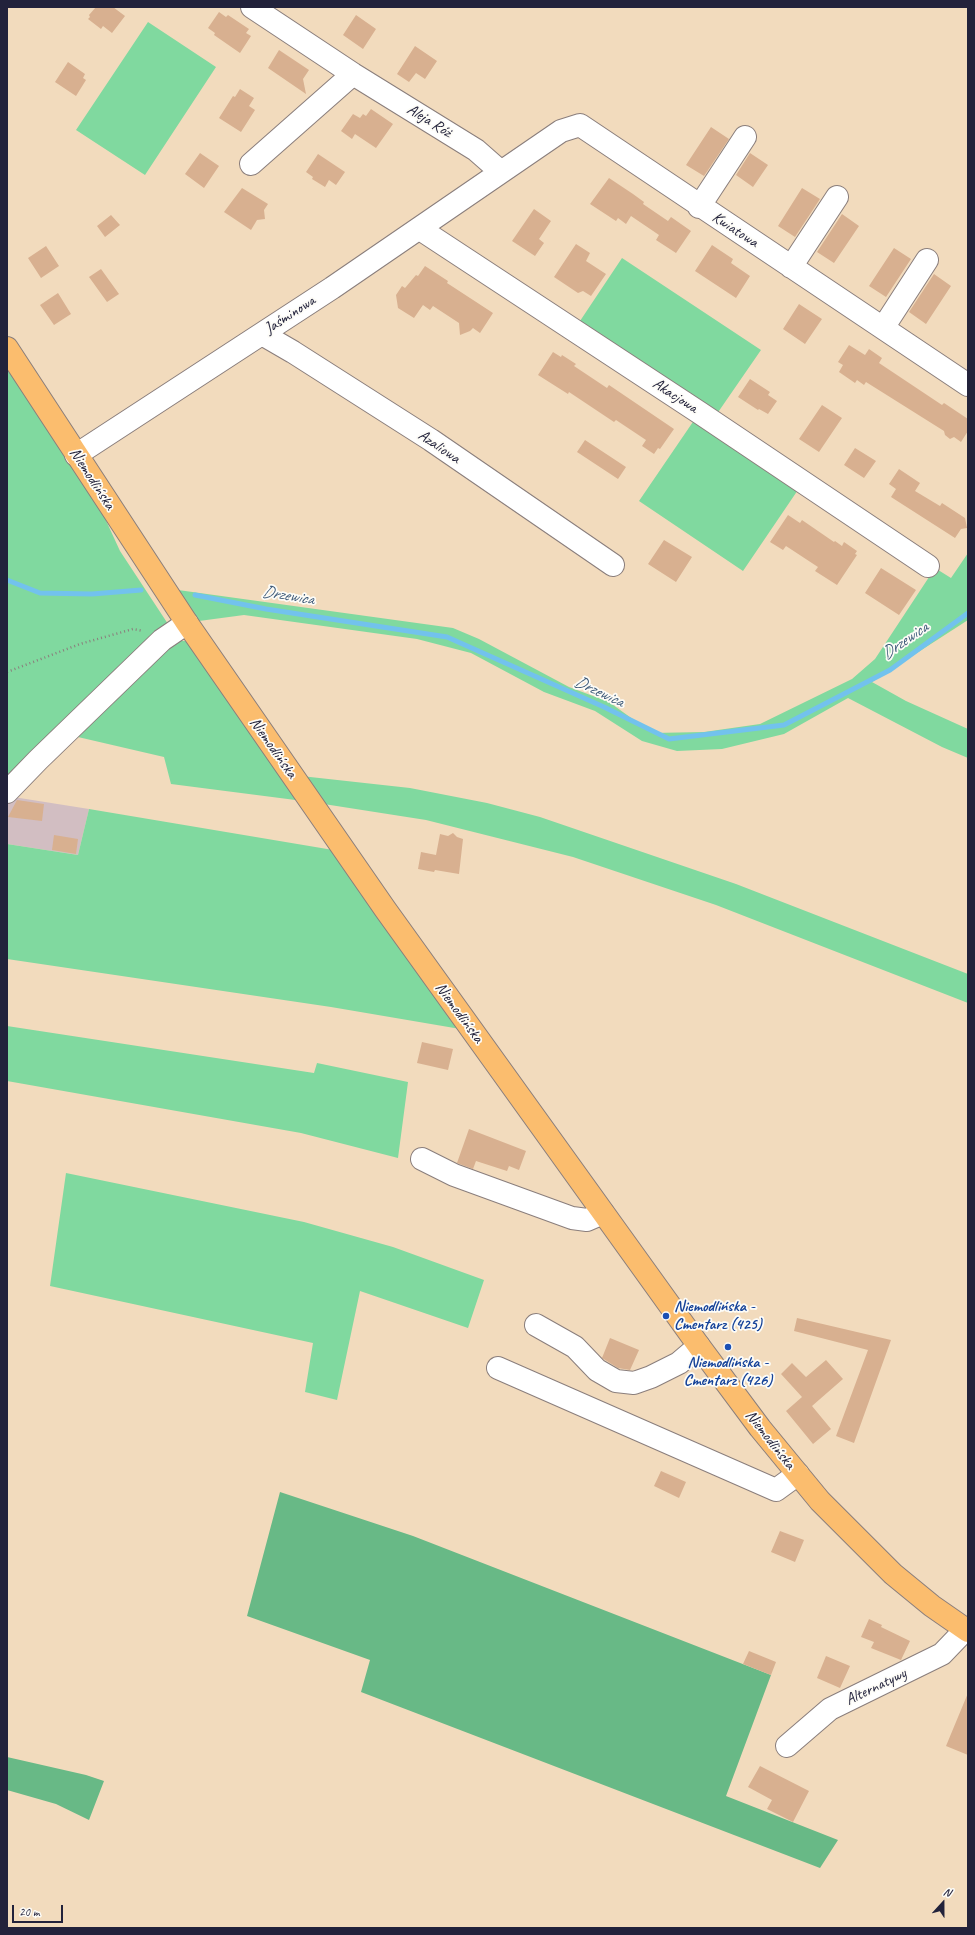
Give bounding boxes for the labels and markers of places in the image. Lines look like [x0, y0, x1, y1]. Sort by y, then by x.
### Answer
place label: Niemodlińska - Cmentarz (425) [674, 1297, 762, 1335]
marker: Niemodlińska - Cmentarz (425) [661, 1311, 671, 1321]
marker: Niemodlińska - Cmentarz (426) [723, 1342, 733, 1352]
place label: Niemodlińska - Cmentarz (426) [684, 1353, 772, 1391]

